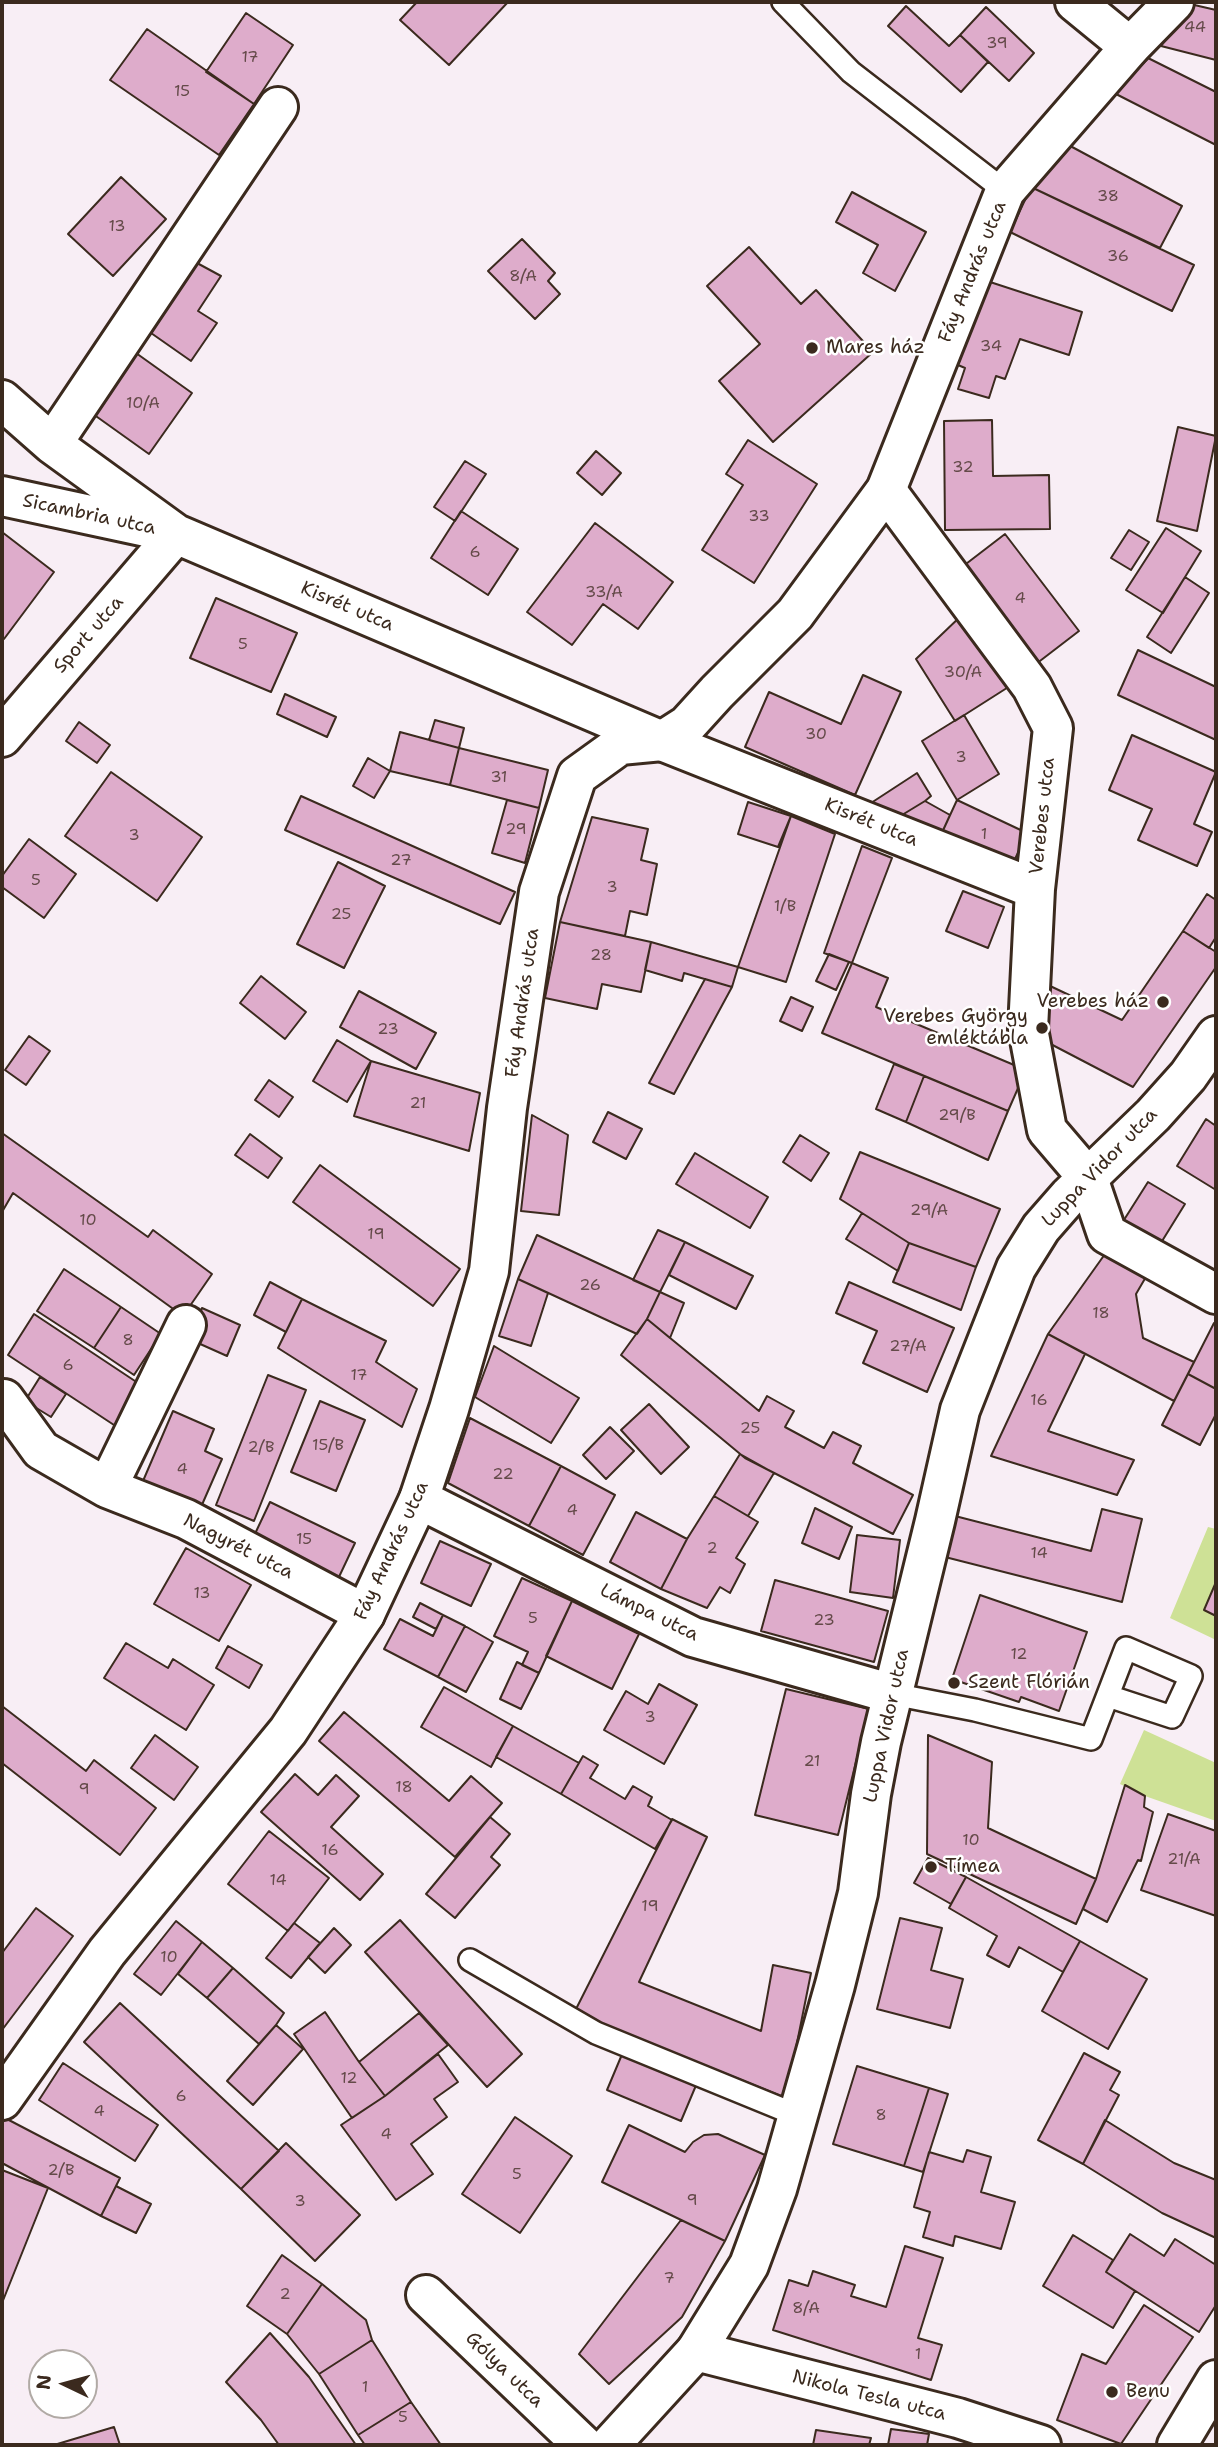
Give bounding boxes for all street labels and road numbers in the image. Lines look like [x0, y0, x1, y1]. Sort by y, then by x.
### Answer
street label: Fáy András utca [934, 198, 1012, 346]
street label: Sicambria utca [20, 490, 158, 540]
street label: Kisrét utca [297, 577, 397, 637]
street label: Sport utca [49, 592, 129, 678]
street label: Verebes utca [1026, 756, 1060, 876]
street label: Kisrét utca [821, 794, 921, 852]
street label: Fáy András utca [501, 927, 545, 1079]
street label: Luppa Vidor utca [1037, 1104, 1163, 1232]
street label: Fáy András utca [350, 1478, 434, 1624]
street label: Nagyrét utca [179, 1509, 297, 1585]
street label: Lámpa utca [596, 1579, 702, 1647]
street label: Luppa Vidor utca [860, 1647, 914, 1805]
street label: Gólya utca [460, 2327, 548, 2413]
street label: Nikola Tesla utca [790, 2366, 948, 2426]

